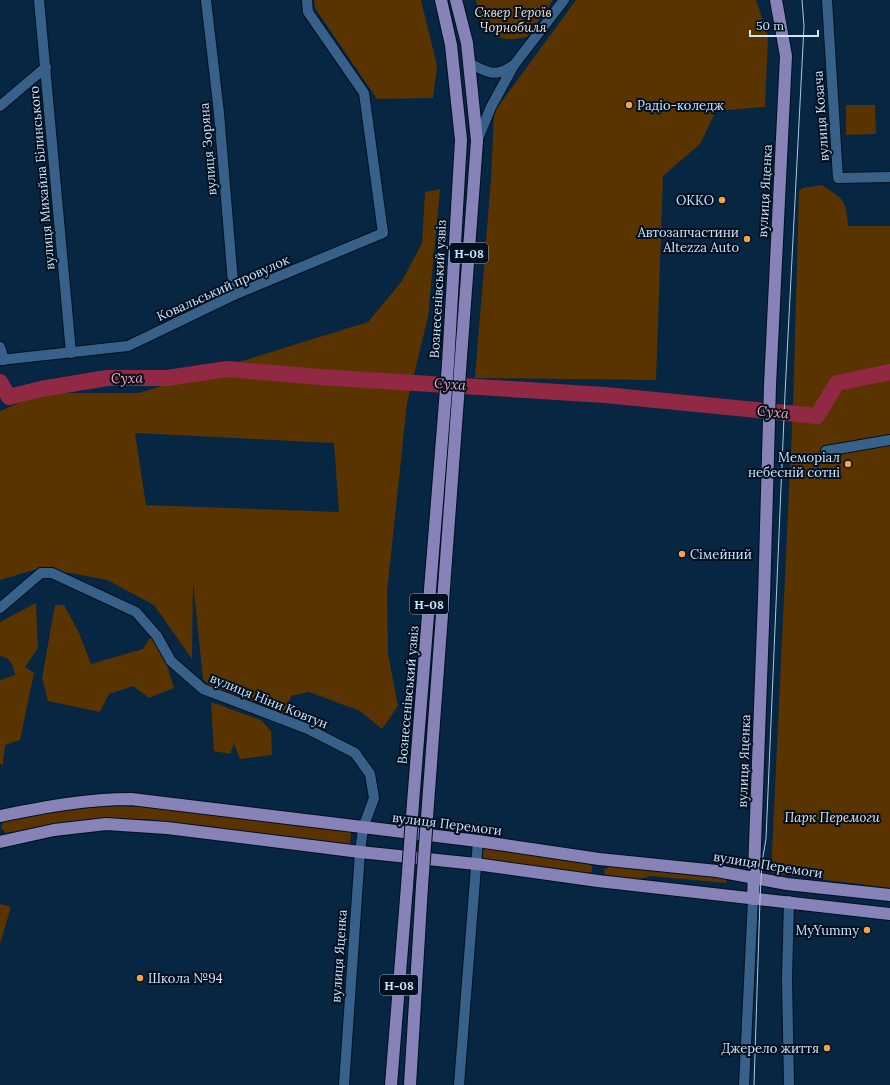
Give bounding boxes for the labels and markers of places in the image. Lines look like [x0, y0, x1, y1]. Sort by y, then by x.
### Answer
place label: Радіо-коледж [637, 97, 724, 114]
marker: Радіо-коледж [624, 100, 634, 110]
place label: ОККО [676, 192, 714, 209]
marker: ОККО [717, 195, 727, 205]
place label: Автозапчастини Altezza Auto [637, 224, 739, 256]
marker: Автозапчастини Altezza Auto [742, 234, 752, 244]
place label: Меморіал небесній сотні [748, 449, 840, 481]
marker: Меморіал небесній сотні [843, 459, 853, 469]
place label: Сімейний [690, 546, 752, 563]
marker: Сімейний [677, 549, 687, 559]
place label: MyYummy [795, 922, 859, 939]
marker: MyYummy [862, 925, 872, 935]
place label: Школа №94 [148, 970, 223, 987]
marker: Школа №94 [135, 973, 145, 983]
place label: Джерело життя [721, 1040, 819, 1057]
marker: Джерело життя [822, 1043, 832, 1053]

